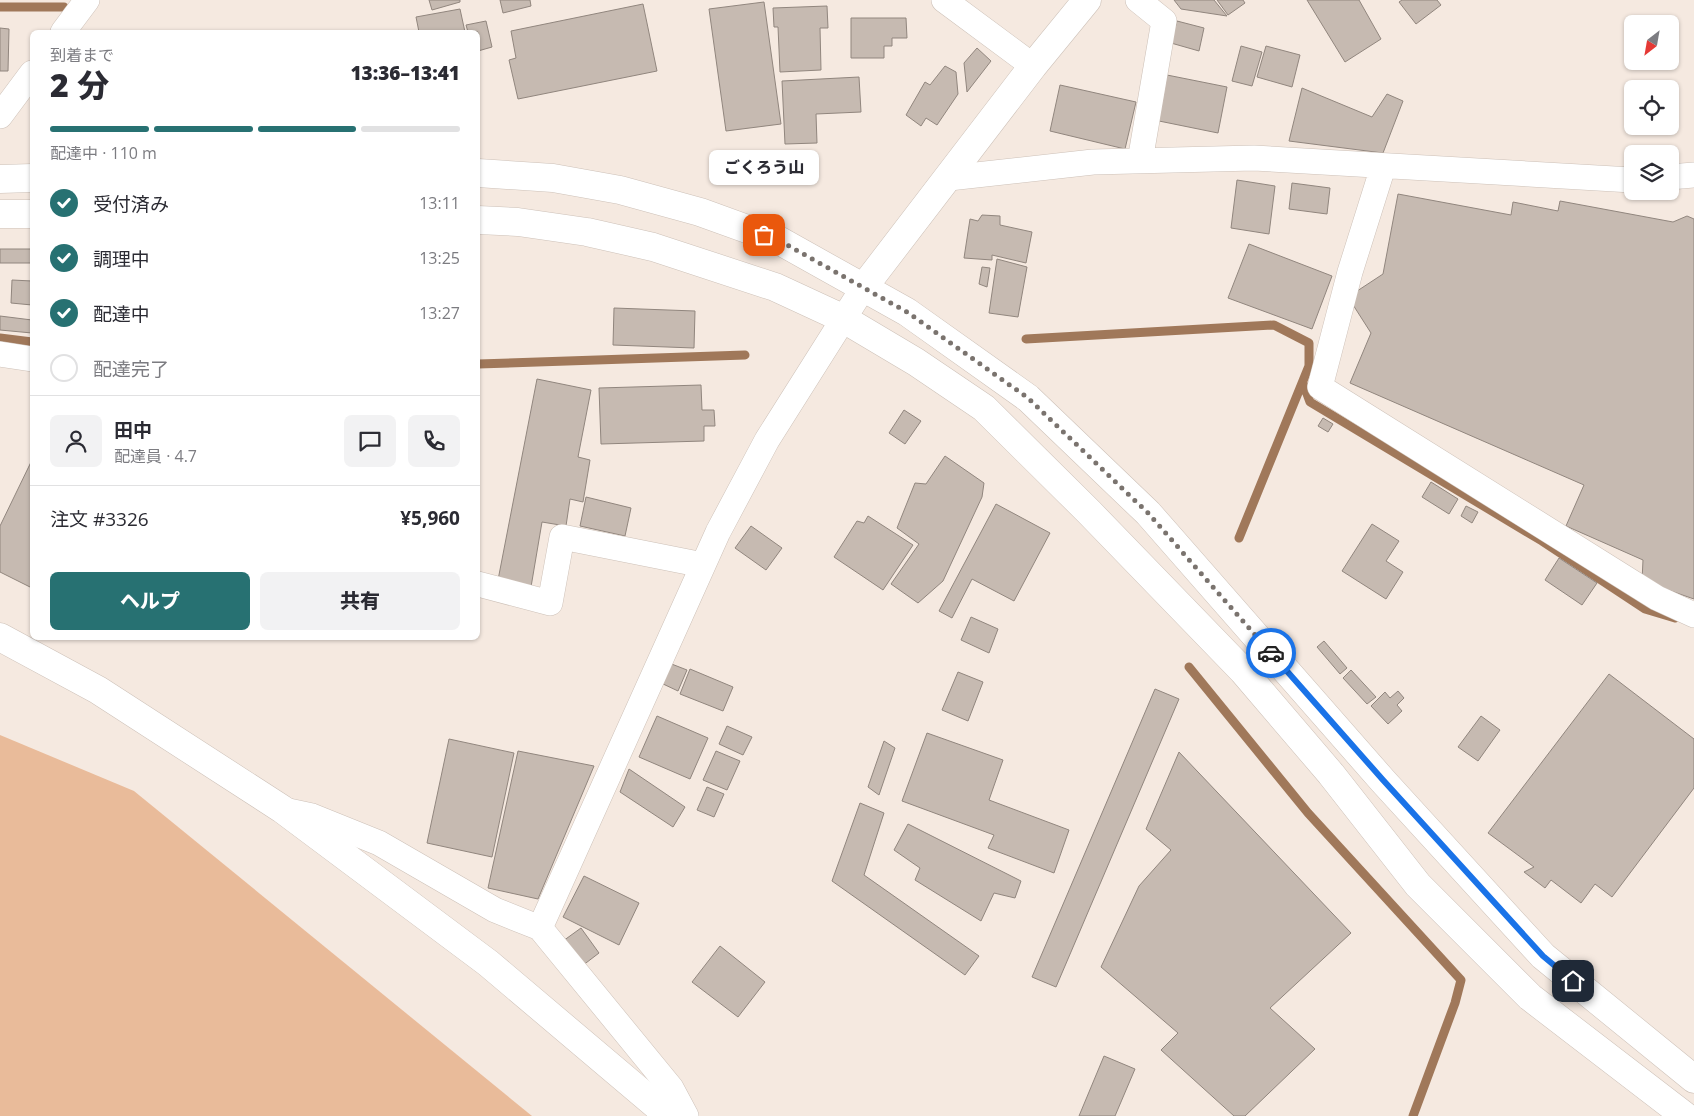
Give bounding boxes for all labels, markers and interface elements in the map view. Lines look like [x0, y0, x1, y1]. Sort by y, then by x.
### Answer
north arrow [1624, 15, 1679, 70]
map controls [1624, 15, 1679, 200]
text: 到着まで [50, 44, 114, 66]
text: 13:36–13:41 [350, 60, 460, 86]
text: 2 分 [50, 63, 109, 106]
button: locate [1624, 80, 1679, 135]
text: 配達中 · 110 m [50, 142, 157, 164]
button: layers [1624, 145, 1679, 200]
callout: ごくろう山 [709, 150, 819, 185]
text: ごくろう山 [724, 156, 804, 178]
icon: check [50, 189, 78, 217]
text: 受付済み [93, 191, 169, 217]
text: 13:11 [419, 192, 460, 214]
pin [743, 214, 785, 256]
icon: bag [750, 221, 778, 249]
icon: check [50, 244, 78, 272]
text: 調理中 [93, 246, 150, 272]
text: 13:25 [419, 247, 460, 269]
icon: check [50, 299, 78, 327]
text: 配達中 [93, 301, 150, 327]
text: 13:27 [419, 302, 460, 324]
text: 配達完了 [93, 356, 169, 382]
button: person [50, 415, 102, 467]
button: chat [344, 415, 396, 467]
button: phone [408, 415, 460, 467]
text: 田中 [114, 417, 152, 443]
text: 配達員 · 4.7 [114, 445, 197, 467]
text: ¥5,960 [400, 505, 460, 531]
text: 注文 #3326 [50, 506, 149, 532]
button: ヘルプ [50, 572, 250, 630]
button: 共有 [260, 572, 460, 630]
courier [1246, 628, 1296, 678]
icon: car [1257, 639, 1285, 667]
pin [1552, 960, 1594, 1002]
icon: home [1559, 967, 1587, 995]

